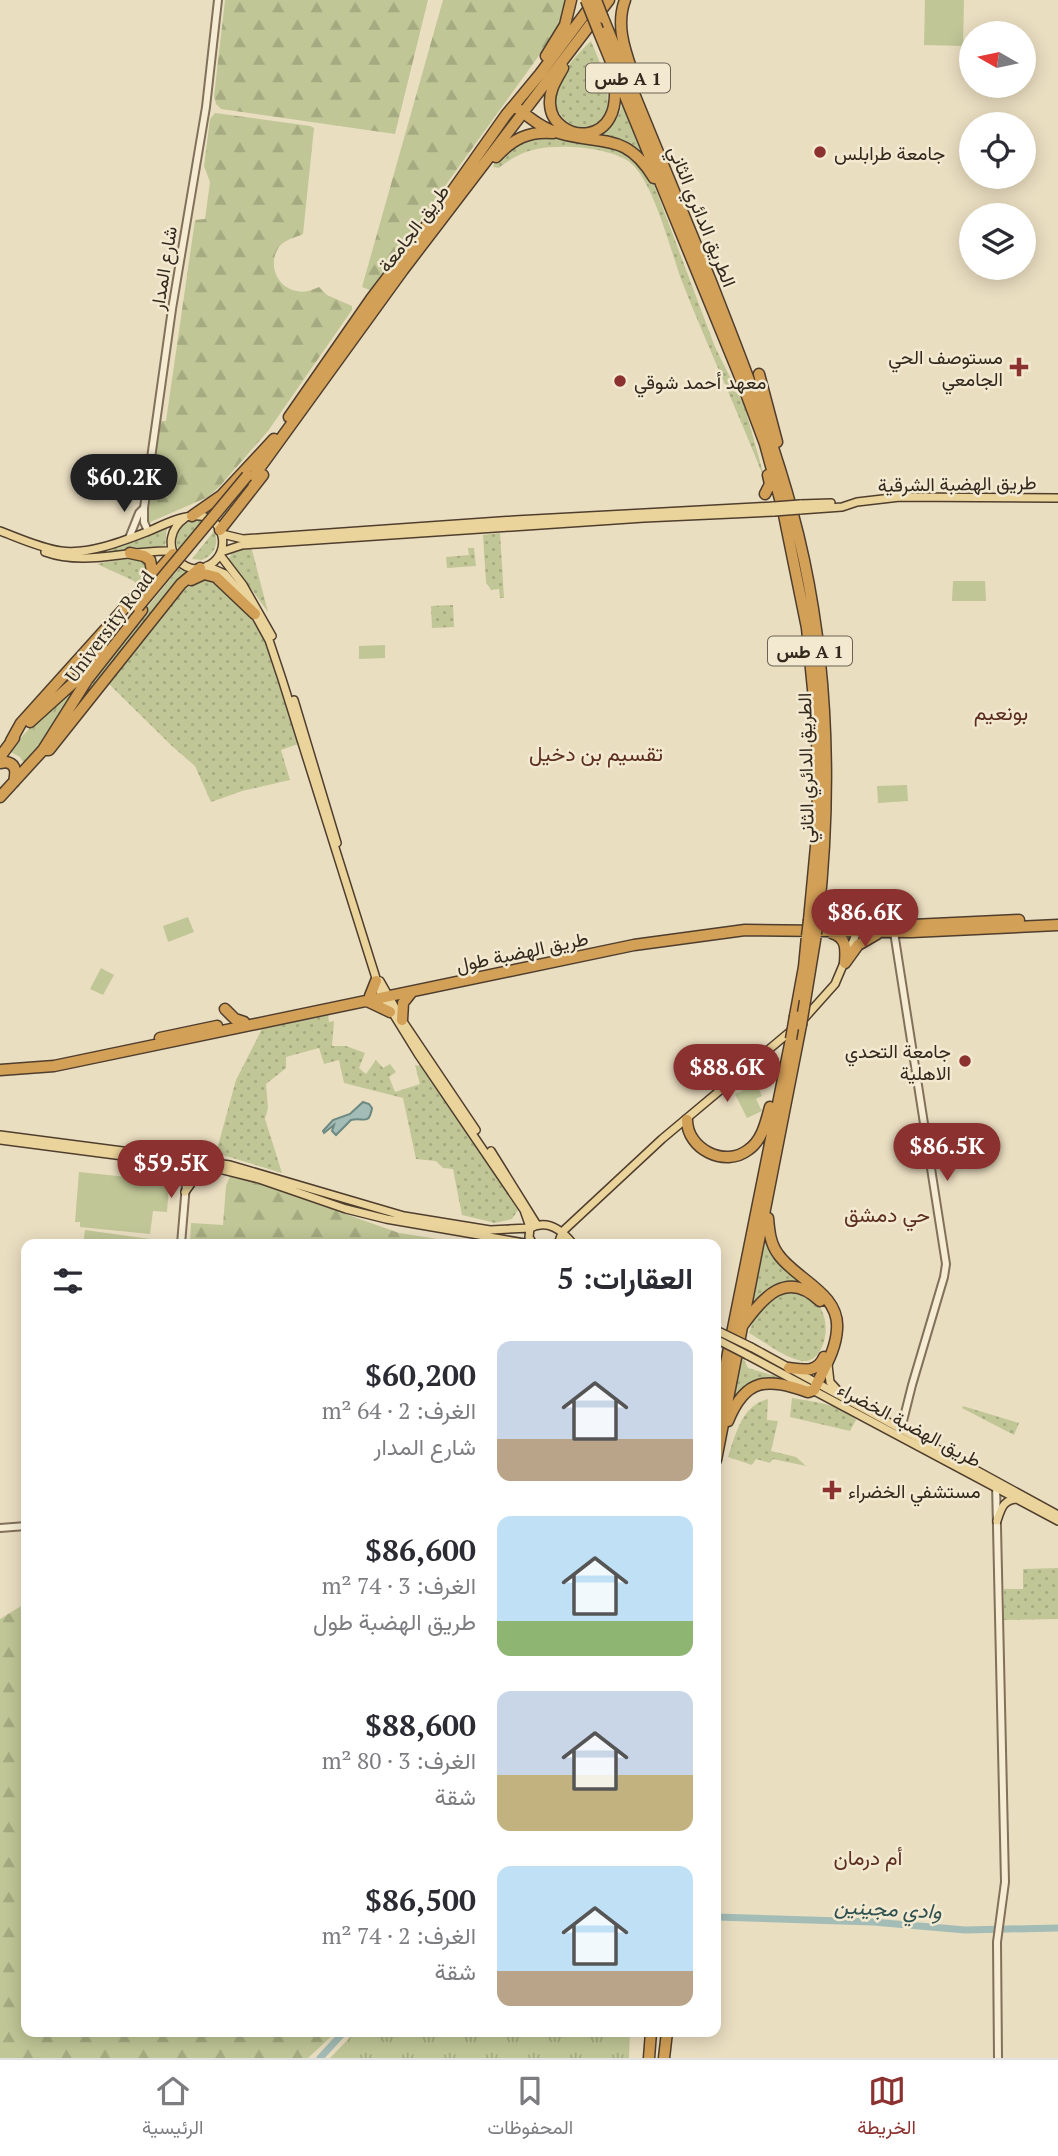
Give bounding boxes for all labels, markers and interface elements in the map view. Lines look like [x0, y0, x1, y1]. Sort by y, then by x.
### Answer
north arrow [959, 21, 1036, 98]
map controls [959, 21, 1036, 280]
road number: طس A 1 [586, 64, 670, 92]
button: locate [959, 112, 1036, 189]
place label: جامعة طرابلس [834, 140, 945, 165]
street label: الطريق الدائري الثاني [659, 141, 743, 292]
marker: جامعة طرابلس [812, 144, 828, 160]
street label: طريق الجامعة [372, 179, 454, 277]
button: layers [959, 203, 1036, 280]
street label: شارع المدار [144, 224, 183, 313]
place label: مستوصف الحي الجامعي [888, 344, 1003, 395]
marker: مستوصف الحي الجامعي [1009, 357, 1029, 377]
place label: معهد أحمد شوقي [634, 369, 766, 398]
marker: معهد أحمد شوقي [612, 373, 628, 389]
pin: $60.2K [67, 454, 181, 514]
text: $60.2K [86, 461, 162, 492]
street label: طريق الهضبة الشرقية [877, 469, 1037, 497]
street label: University Road [59, 565, 159, 687]
road number: طس A 1 [768, 636, 852, 666]
street label: الطريق الدائري الثاني [791, 692, 823, 844]
district label: بونعيم [974, 698, 1028, 727]
district label: تقسيم بن دخيل [529, 739, 663, 768]
pin: $86.6K [808, 890, 922, 949]
text: $86.6K [827, 896, 903, 927]
street label: طريق الهضبة طول [454, 925, 590, 977]
place label: جامعة التحدي الاهلية [845, 1038, 951, 1085]
pin: $88.6K [670, 1044, 784, 1104]
text: $88.6K [689, 1051, 765, 1082]
marker: جامعة التحدي الاهلية [957, 1053, 973, 1069]
pin: $86.5K [890, 1124, 1004, 1183]
text: $86.5K [909, 1130, 985, 1161]
pin: $59.5K [114, 1140, 228, 1200]
text: $59.5K [133, 1147, 209, 1178]
district label: حي دمشق [844, 1200, 930, 1232]
text: العقارات: 5 [557, 1258, 693, 1298]
icon: filters [49, 1262, 87, 1300]
text: $60,200 [365, 1355, 476, 1395]
icon: home [553, 1369, 637, 1453]
street label: طريق الهضبة الخضراء [834, 1376, 986, 1472]
text: الغرف: 2 · 64 m² [322, 1395, 476, 1426]
text: شارع المدار [374, 1431, 476, 1462]
place label: مستشفي الخضراء [848, 1478, 981, 1507]
marker: مستشفي الخضراء [822, 1480, 842, 1500]
text: $86,600 [365, 1530, 476, 1570]
icon: home [553, 1544, 637, 1628]
text: الغرف: 3 · 74 m² [322, 1570, 476, 1601]
text: طريق الهضبة طول [313, 1606, 476, 1637]
text: $88,600 [365, 1705, 476, 1745]
icon: home [553, 1719, 637, 1803]
text: الغرف: 3 · 80 m² [322, 1745, 476, 1776]
text: شقة [434, 1781, 476, 1812]
district label: أم درمان [834, 1843, 903, 1872]
text: $86,500 [365, 1880, 476, 1920]
water label: وادي مجينين [833, 1891, 943, 1929]
icon: home [553, 1894, 637, 1978]
text: الغرف: 2 · 74 m² [322, 1920, 476, 1951]
text: شقة [434, 1956, 476, 1987]
tab: الرئيسية [142, 2072, 203, 2144]
tab: المحفوظات [488, 2072, 573, 2144]
tab: الخريطة [857, 2072, 916, 2144]

